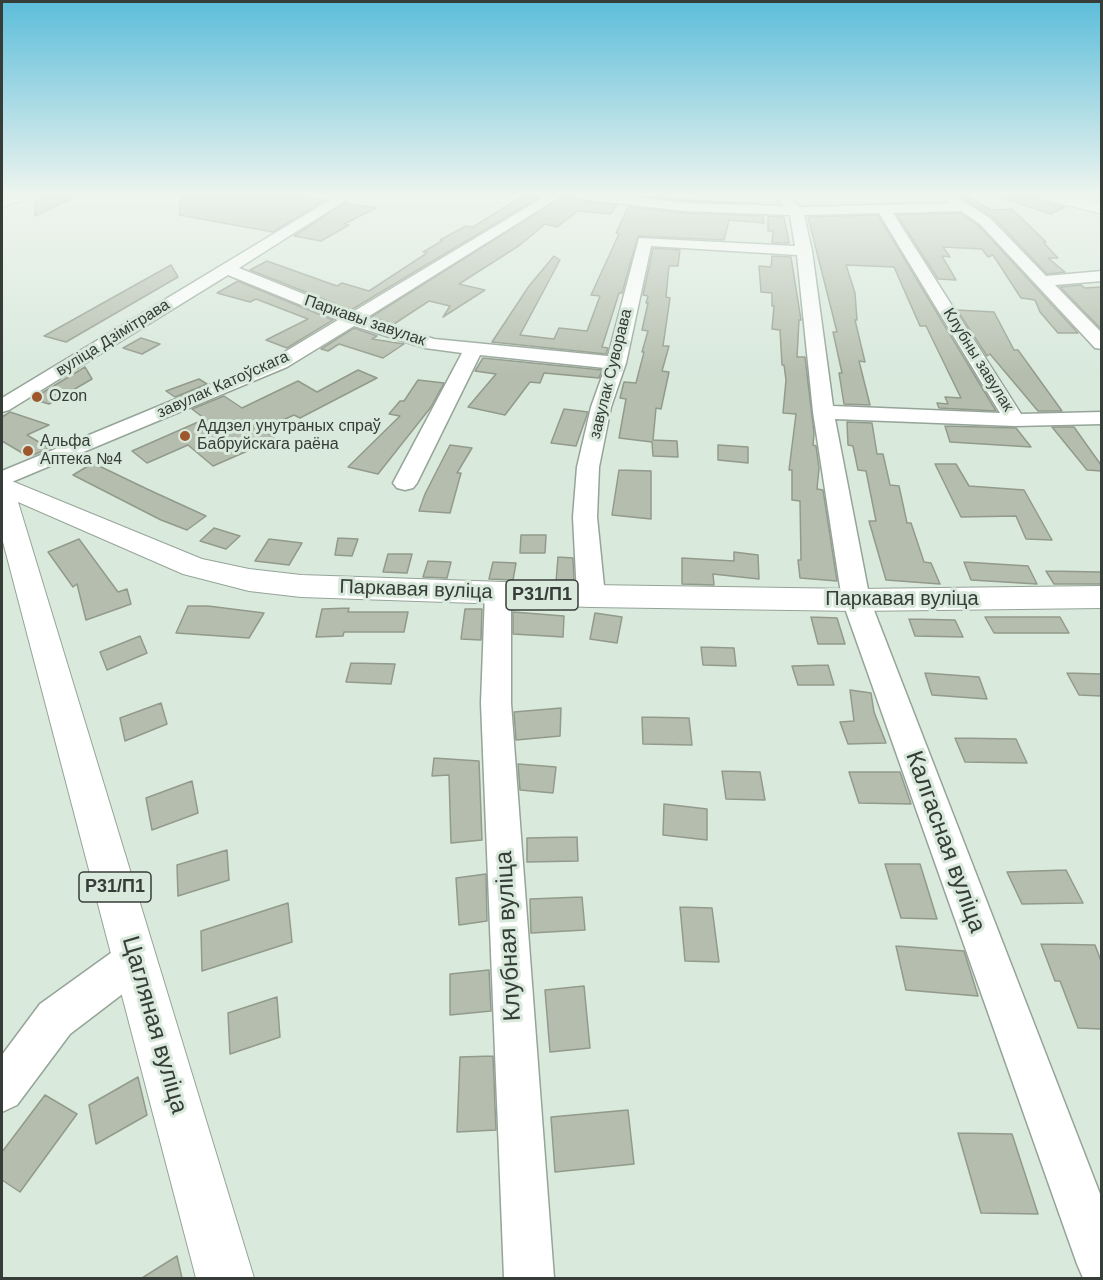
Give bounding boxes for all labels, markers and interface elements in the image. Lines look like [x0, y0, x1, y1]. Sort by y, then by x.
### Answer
street label: Паркавы завулак [302, 291, 428, 351]
street label: вуліца Дзімітрава [53, 295, 173, 381]
street label: Клубны завулак [939, 305, 1017, 415]
street label: завулак Суворава [586, 307, 636, 441]
street label: завулак Катоўскага [154, 347, 292, 423]
place label: Ozon [49, 387, 87, 407]
marker: Ozon [30, 390, 44, 404]
place label: Аддзел унутраных спраў Бабруйскага раёна [197, 417, 381, 455]
marker: Аддзел унутраных спраў Бабруйскага раёна [178, 429, 192, 443]
place label: Альфа Аптека №4 [40, 432, 122, 470]
marker: Альфа Аптека №4 [21, 444, 35, 458]
street label: Паркавая вуліца [339, 575, 493, 605]
road number: Р31/П1 [506, 580, 578, 610]
street label: Паркавая вуліца [825, 587, 979, 611]
street label: Калгасная вуліца [899, 747, 991, 937]
street label: Клубная вуліца [490, 850, 528, 1022]
road number: Р31/П1 [79, 872, 151, 902]
street label: Цагляная вуліца [115, 933, 193, 1117]

